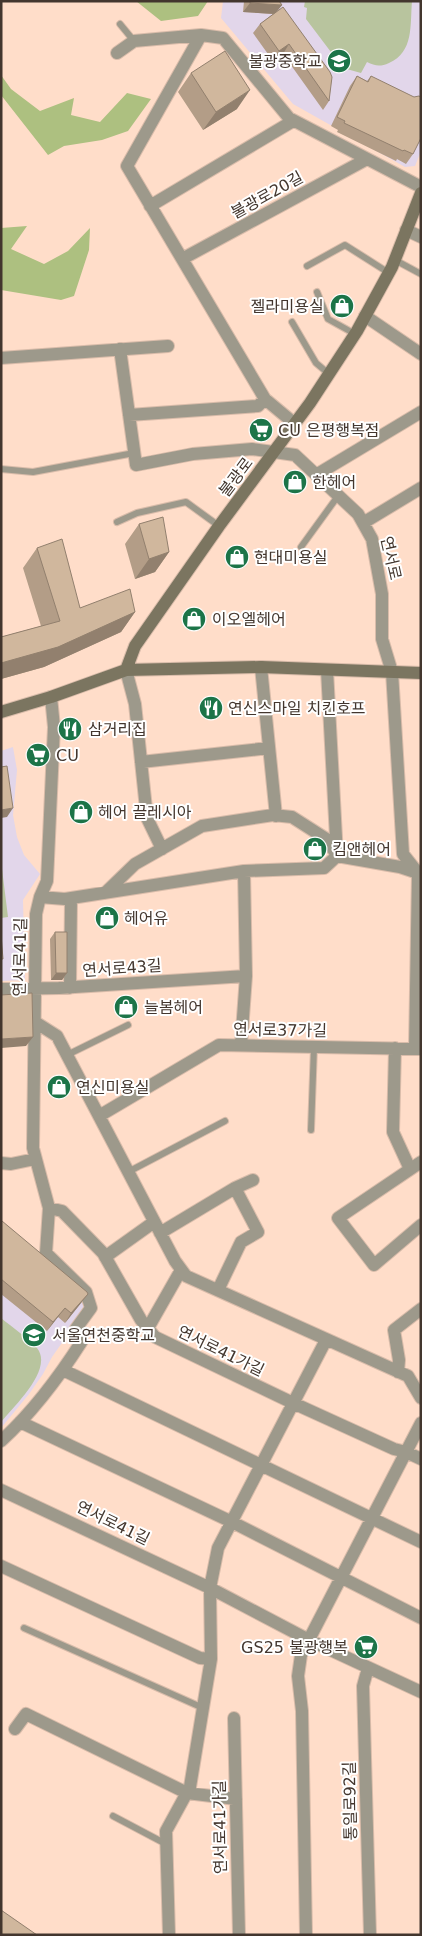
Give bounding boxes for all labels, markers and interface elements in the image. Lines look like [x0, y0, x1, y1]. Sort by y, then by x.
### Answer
school or university icon: 불광중학교 [326, 48, 352, 74]
place label: 불광중학교 [248, 52, 322, 71]
street label: 불광로20길 [228, 167, 306, 223]
shop icon: 젤라미용실 [329, 293, 355, 319]
place label: 젤라미용실 [250, 297, 324, 316]
supermarket icon: CU 은평행복점 [248, 417, 274, 443]
place label: CU 은평행복점 [278, 421, 380, 440]
street label: 불광로 [215, 453, 257, 500]
shop icon: 한헤어 [282, 469, 308, 495]
place label: 한헤어 [312, 473, 356, 492]
street label: 연서로 [377, 534, 405, 582]
shop icon: 현대미용실 [224, 544, 250, 570]
place label: 현대미용실 [254, 548, 328, 567]
shop icon: 이오엘헤어 [181, 606, 207, 632]
place label: 이오엘헤어 [212, 610, 286, 629]
restaurant icon: 연신스마일 치킨호프 [198, 695, 224, 721]
place label: 연신스마일 치킨호프 [228, 699, 366, 718]
restaurant icon: 삼거리집 [57, 716, 83, 742]
place label: 삼거리집 [88, 720, 147, 739]
supermarket icon: CU [25, 742, 51, 768]
place label: CU [56, 746, 79, 765]
shop icon: 헤어 끌레시아 [68, 799, 94, 825]
place label: 헤어 끌레시아 [98, 803, 192, 822]
shop icon: 킴앤헤어 [302, 836, 328, 862]
place label: 킴앤헤어 [332, 840, 391, 859]
shop icon: 헤어유 [94, 905, 120, 931]
place label: 헤어유 [124, 909, 168, 928]
street label: 연서로41길 [10, 917, 30, 997]
street label: 연서로43길 [82, 956, 162, 980]
shop icon: 늘봄헤어 [113, 994, 139, 1020]
place label: 늘봄헤어 [144, 998, 203, 1017]
street label: 연서로37가길 [233, 1020, 327, 1040]
shop icon: 연신미용실 [46, 1074, 72, 1100]
place label: 연신미용실 [76, 1078, 150, 1097]
school or university icon: 서울연천중학교 [21, 1322, 47, 1348]
street label: 연서로41가길 [175, 1322, 267, 1380]
place label: 서울연천중학교 [52, 1326, 155, 1345]
street label: 연서로41길 [73, 1497, 153, 1549]
supermarket icon: GS25 불광행복 [353, 1634, 379, 1660]
place label: GS25 불광행복 [241, 1638, 348, 1657]
street label: 통일로92길 [340, 1761, 360, 1841]
street label: 연서로41가길 [210, 1780, 230, 1874]

